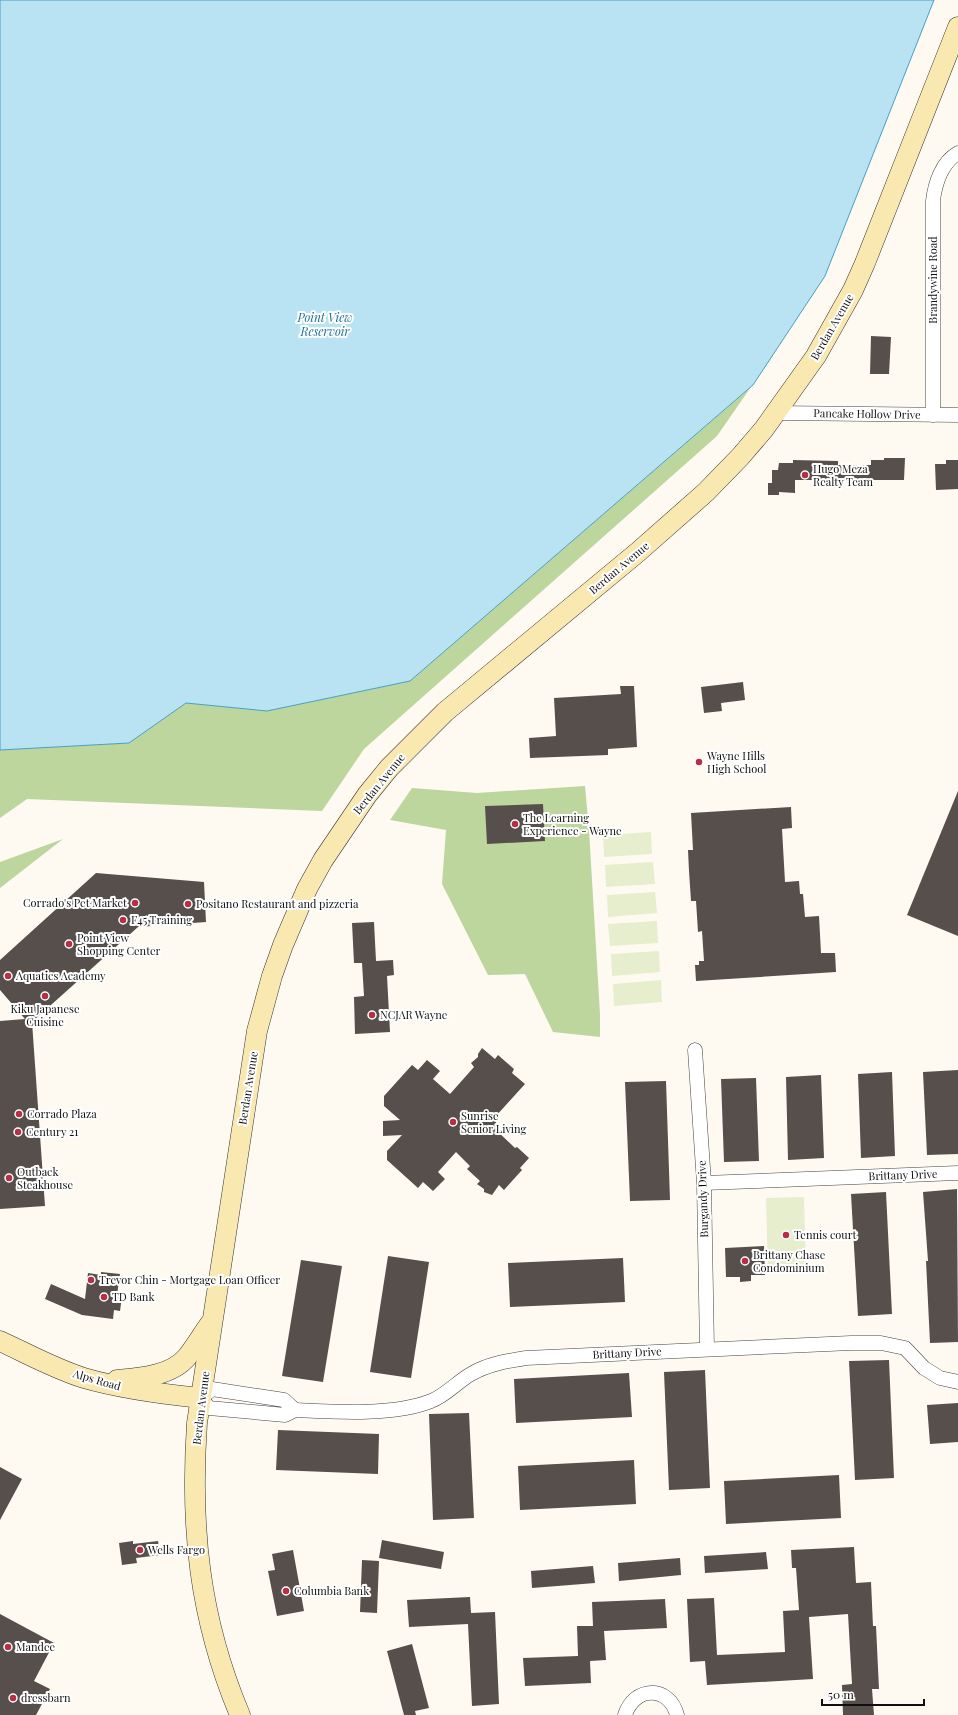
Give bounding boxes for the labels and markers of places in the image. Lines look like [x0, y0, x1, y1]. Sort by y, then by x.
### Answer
place label: Hugo Meza Realty Team [813, 461, 873, 489]
marker: Hugo Meza Realty Team [800, 470, 810, 480]
place label: Wayne Hills High School [706, 748, 766, 776]
marker: Wayne Hills High School [694, 757, 704, 767]
place label: The Learning Experience - Wayne [523, 810, 622, 838]
marker: The Learning Experience - Wayne [510, 819, 520, 829]
place label: Corrado's Pet Market [23, 895, 127, 910]
place label: Positano Restaurant and pizzeria [196, 896, 359, 911]
marker: Corrado's Pet Market [130, 898, 140, 908]
marker: Positano Restaurant and pizzeria [183, 899, 193, 909]
place label: F45 Training [131, 912, 192, 927]
marker: F45 Training [118, 915, 128, 925]
place label: Point View Shopping Center [77, 930, 161, 958]
marker: Point View Shopping Center [64, 939, 74, 949]
place label: Aquatics Academy [15, 968, 106, 983]
marker: Aquatics Academy [3, 971, 13, 981]
marker: Kiku Japanese Cuisine [40, 991, 50, 1001]
place label: Kiku Japanese Cuisine [11, 1001, 80, 1029]
place label: NCJAR Wayne [380, 1007, 448, 1022]
marker: NCJAR Wayne [367, 1010, 377, 1020]
place label: Corrado Plaza [27, 1106, 97, 1121]
place label: Sunrise Senior Living [461, 1108, 526, 1136]
marker: Corrado Plaza [14, 1109, 24, 1119]
marker: Sunrise Senior Living [448, 1117, 458, 1127]
place label: Century 21 [26, 1124, 78, 1139]
marker: Century 21 [13, 1127, 23, 1137]
place label: Outback Steakhouse [17, 1164, 73, 1192]
marker: Outback Steakhouse [4, 1173, 14, 1183]
place label: Tennis court [794, 1227, 857, 1242]
marker: Tennis court [781, 1230, 791, 1240]
place label: Brittany Chase Condominium [753, 1247, 826, 1275]
marker: Brittany Chase Condominium [740, 1256, 750, 1266]
place label: Trevor Chin - Mortgage Loan Officer [99, 1272, 280, 1287]
marker: Trevor Chin - Mortgage Loan Officer [86, 1275, 96, 1285]
place label: TD Bank [112, 1289, 154, 1304]
marker: TD Bank [99, 1292, 109, 1302]
place label: Wells Fargo [147, 1542, 205, 1557]
marker: Wells Fargo [135, 1545, 145, 1555]
place label: Columbia Bank [294, 1583, 369, 1598]
marker: Columbia Bank [281, 1586, 291, 1596]
place label: Mandee [16, 1639, 56, 1654]
marker: Mandee [3, 1642, 13, 1652]
place label: dressbarn [21, 1690, 71, 1705]
marker: dressbarn [8, 1693, 18, 1703]

